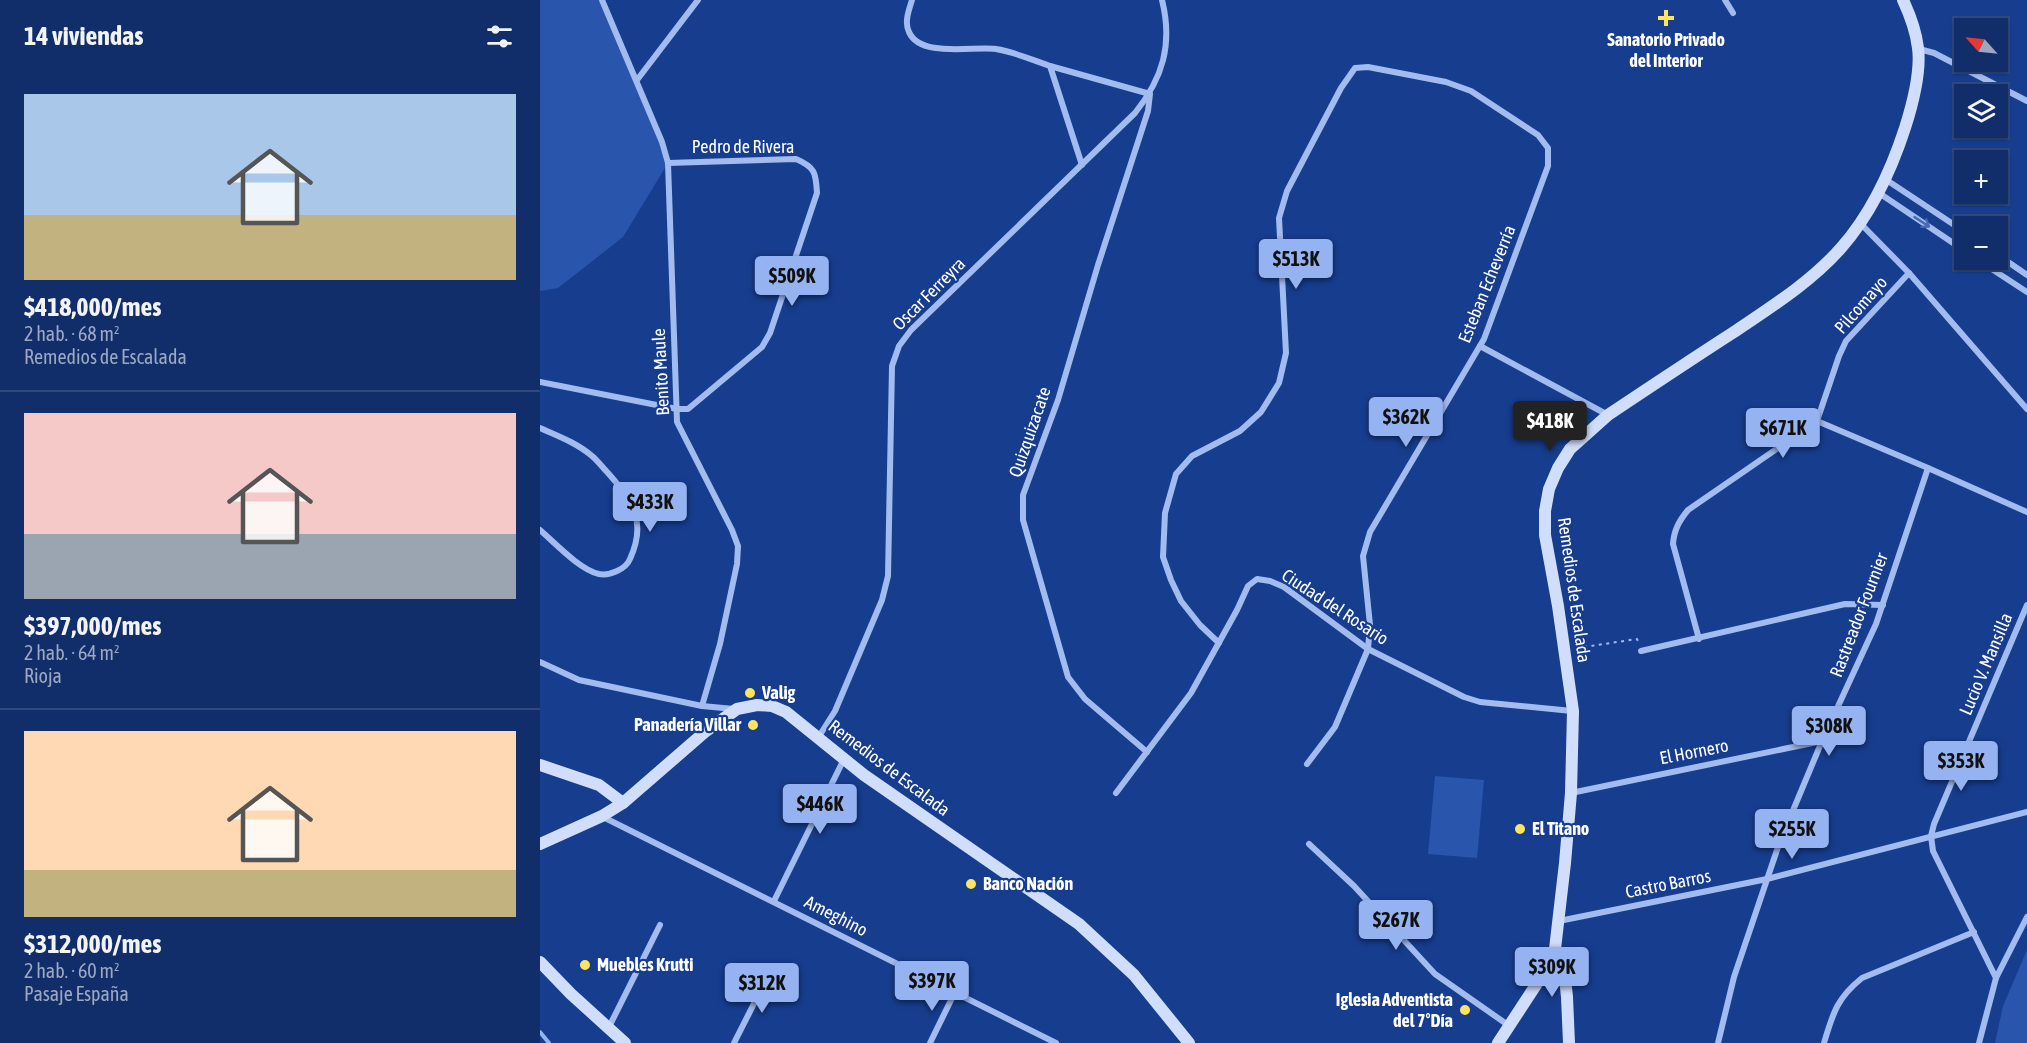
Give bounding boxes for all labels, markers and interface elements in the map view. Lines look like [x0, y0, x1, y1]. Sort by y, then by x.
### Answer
marker: Sanatorio Privado del Interior [1657, 9, 1675, 27]
north arrow [1954, 18, 2008, 72]
map controls [1954, 18, 2008, 270]
icon: filters [483, 20, 516, 53]
text: 14 viviendas [24, 21, 143, 51]
place label: Sanatorio Privado del Interior [1607, 29, 1725, 71]
button: layers [1954, 84, 2008, 138]
icon: home [216, 133, 324, 241]
street label: Pedro de Rivera [692, 136, 794, 157]
button: + [1954, 150, 2008, 204]
one-way arrow [1913, 216, 1929, 228]
button: − [1954, 216, 2008, 270]
street label: Esteban Echeverría [1453, 222, 1520, 346]
pin: $513K [1254, 239, 1338, 290]
text: $513K [1273, 247, 1319, 270]
street label: Oscar Ferreyra [888, 253, 969, 334]
pin: $509K [750, 256, 834, 307]
text: $509K [769, 264, 815, 287]
street label: Pilcomayo [1830, 272, 1891, 338]
text: $418,000/mes [24, 292, 161, 322]
text: 2 hab. · 68 m² [24, 322, 119, 345]
street label: Benito Maule [648, 328, 673, 416]
text: Remedios de Escalada [24, 345, 187, 368]
street label: Quizquizacate [1004, 384, 1055, 480]
pin: $362K [1364, 397, 1448, 448]
pin: $418K [1508, 401, 1592, 452]
text: $362K [1383, 405, 1429, 428]
pin: $671K [1741, 408, 1825, 459]
text: $418K [1527, 409, 1573, 432]
text: $671K [1760, 416, 1806, 439]
icon: home [216, 452, 324, 560]
pin: $433K [608, 482, 692, 533]
text: $433K [627, 490, 673, 513]
street label: Remedios de Escalada [1554, 516, 1595, 664]
street label: Rastreador Fournier [1825, 549, 1892, 680]
street label: Ciudad del Rosario [1278, 564, 1393, 649]
street label: Lucio V. Mansilla [1955, 610, 2016, 718]
text: $397,000/mes [24, 611, 161, 641]
text: 2 hab. · 64 m² [24, 641, 119, 664]
text: Rioja [24, 664, 62, 687]
place label: Valig [761, 682, 796, 703]
marker: Valig [743, 686, 757, 700]
pin: $308K [1787, 706, 1871, 757]
place label: Panadería Villar [634, 714, 742, 735]
text: $308K [1806, 714, 1852, 737]
street label: Remedios de Escalada [825, 715, 954, 820]
marker: Panadería Villar [746, 718, 760, 732]
street label: El Hornero [1658, 735, 1730, 768]
pin: $353K [1919, 741, 2003, 792]
text: $353K [1938, 749, 1984, 772]
icon: home [216, 770, 324, 878]
pin: $446K [778, 784, 862, 835]
text: $446K [797, 792, 843, 815]
pin: $255K [1750, 809, 1834, 860]
text: $255K [1769, 817, 1815, 840]
place label: El Titano [1532, 818, 1589, 839]
marker: El Titano [1513, 822, 1527, 836]
street label: Castro Barros [1623, 865, 1712, 902]
place label: Banco Nación [983, 873, 1073, 894]
marker: Banco Nación [964, 877, 978, 891]
street label: Ameghino [801, 891, 871, 940]
pin: $267K [1354, 900, 1438, 951]
text: $267K [1373, 908, 1419, 931]
text: $312,000/mes [24, 929, 161, 959]
pin: $309K [1510, 947, 1594, 998]
place label: Muebles Krutti [597, 954, 693, 975]
text: $309K [1529, 955, 1575, 978]
marker: Muebles Krutti [578, 958, 592, 972]
text: 2 hab. · 60 m² [24, 959, 119, 982]
pin: $397K [890, 961, 974, 1012]
pin: $312K [720, 963, 804, 1014]
text: $397K [909, 969, 955, 992]
text: $312K [739, 971, 785, 994]
text: Pasaje España [24, 982, 129, 1005]
place label: Iglesia Adventista del 7°Día [1336, 989, 1453, 1031]
marker: Iglesia Adventista del 7°Día [1458, 1003, 1472, 1017]

